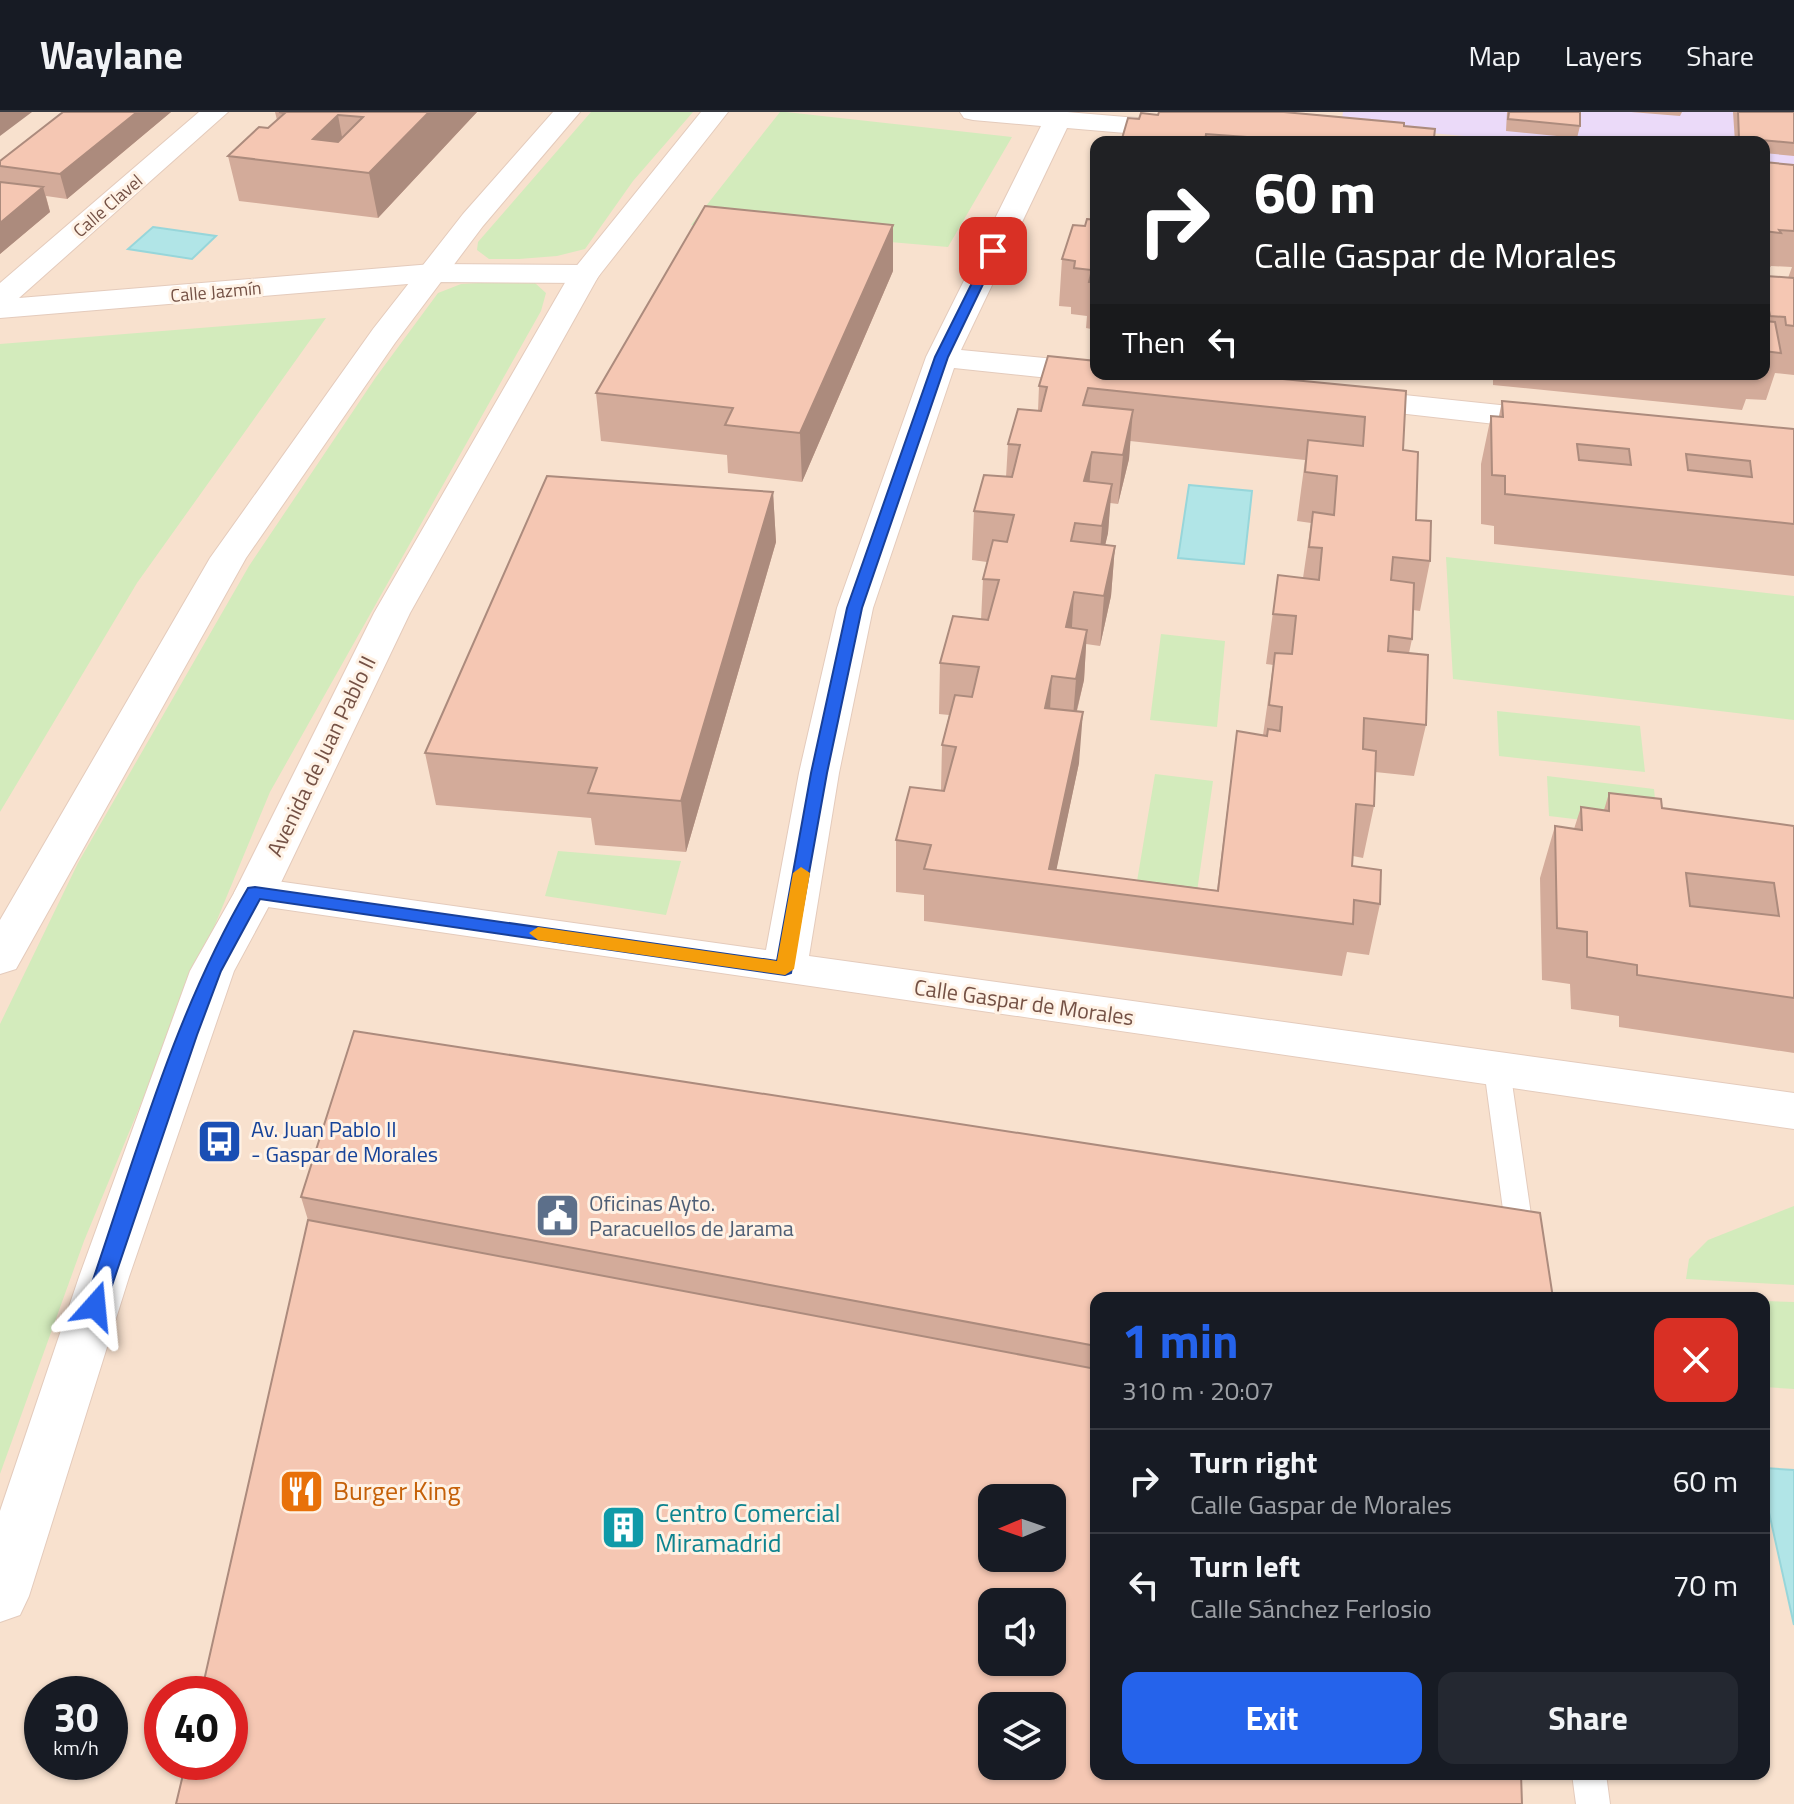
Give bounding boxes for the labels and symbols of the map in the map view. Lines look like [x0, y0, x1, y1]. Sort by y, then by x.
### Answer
street label: Calle Clavel [67, 168, 149, 244]
pin [959, 217, 1027, 285]
street label: Calle Jazmín [169, 274, 263, 309]
street label: Avenida de Juan Pablo II [258, 650, 384, 862]
street label: Calle Gaspar de Morales [912, 970, 1136, 1034]
place label: Av. Juan Pablo II - Gaspar de Morales [251, 1112, 438, 1171]
bus stop icon: Av. Juan Pablo II - Gaspar de Morales [196, 1118, 244, 1166]
place label: Oficinas Ayto. Paracuellos de Jarama [589, 1186, 794, 1245]
public building icon: Oficinas Ayto. Paracuellos de Jarama [534, 1192, 582, 1240]
position arrow [53, 1264, 137, 1348]
restaurant icon: Burger King [278, 1467, 326, 1515]
place label: Burger King [333, 1471, 461, 1510]
north arrow [978, 1484, 1066, 1572]
place label: Centro Comercial Miramadrid [655, 1493, 840, 1562]
building icon: Centro Comercial Miramadrid [600, 1504, 648, 1552]
speed limit sign: 40 [144, 1676, 248, 1780]

